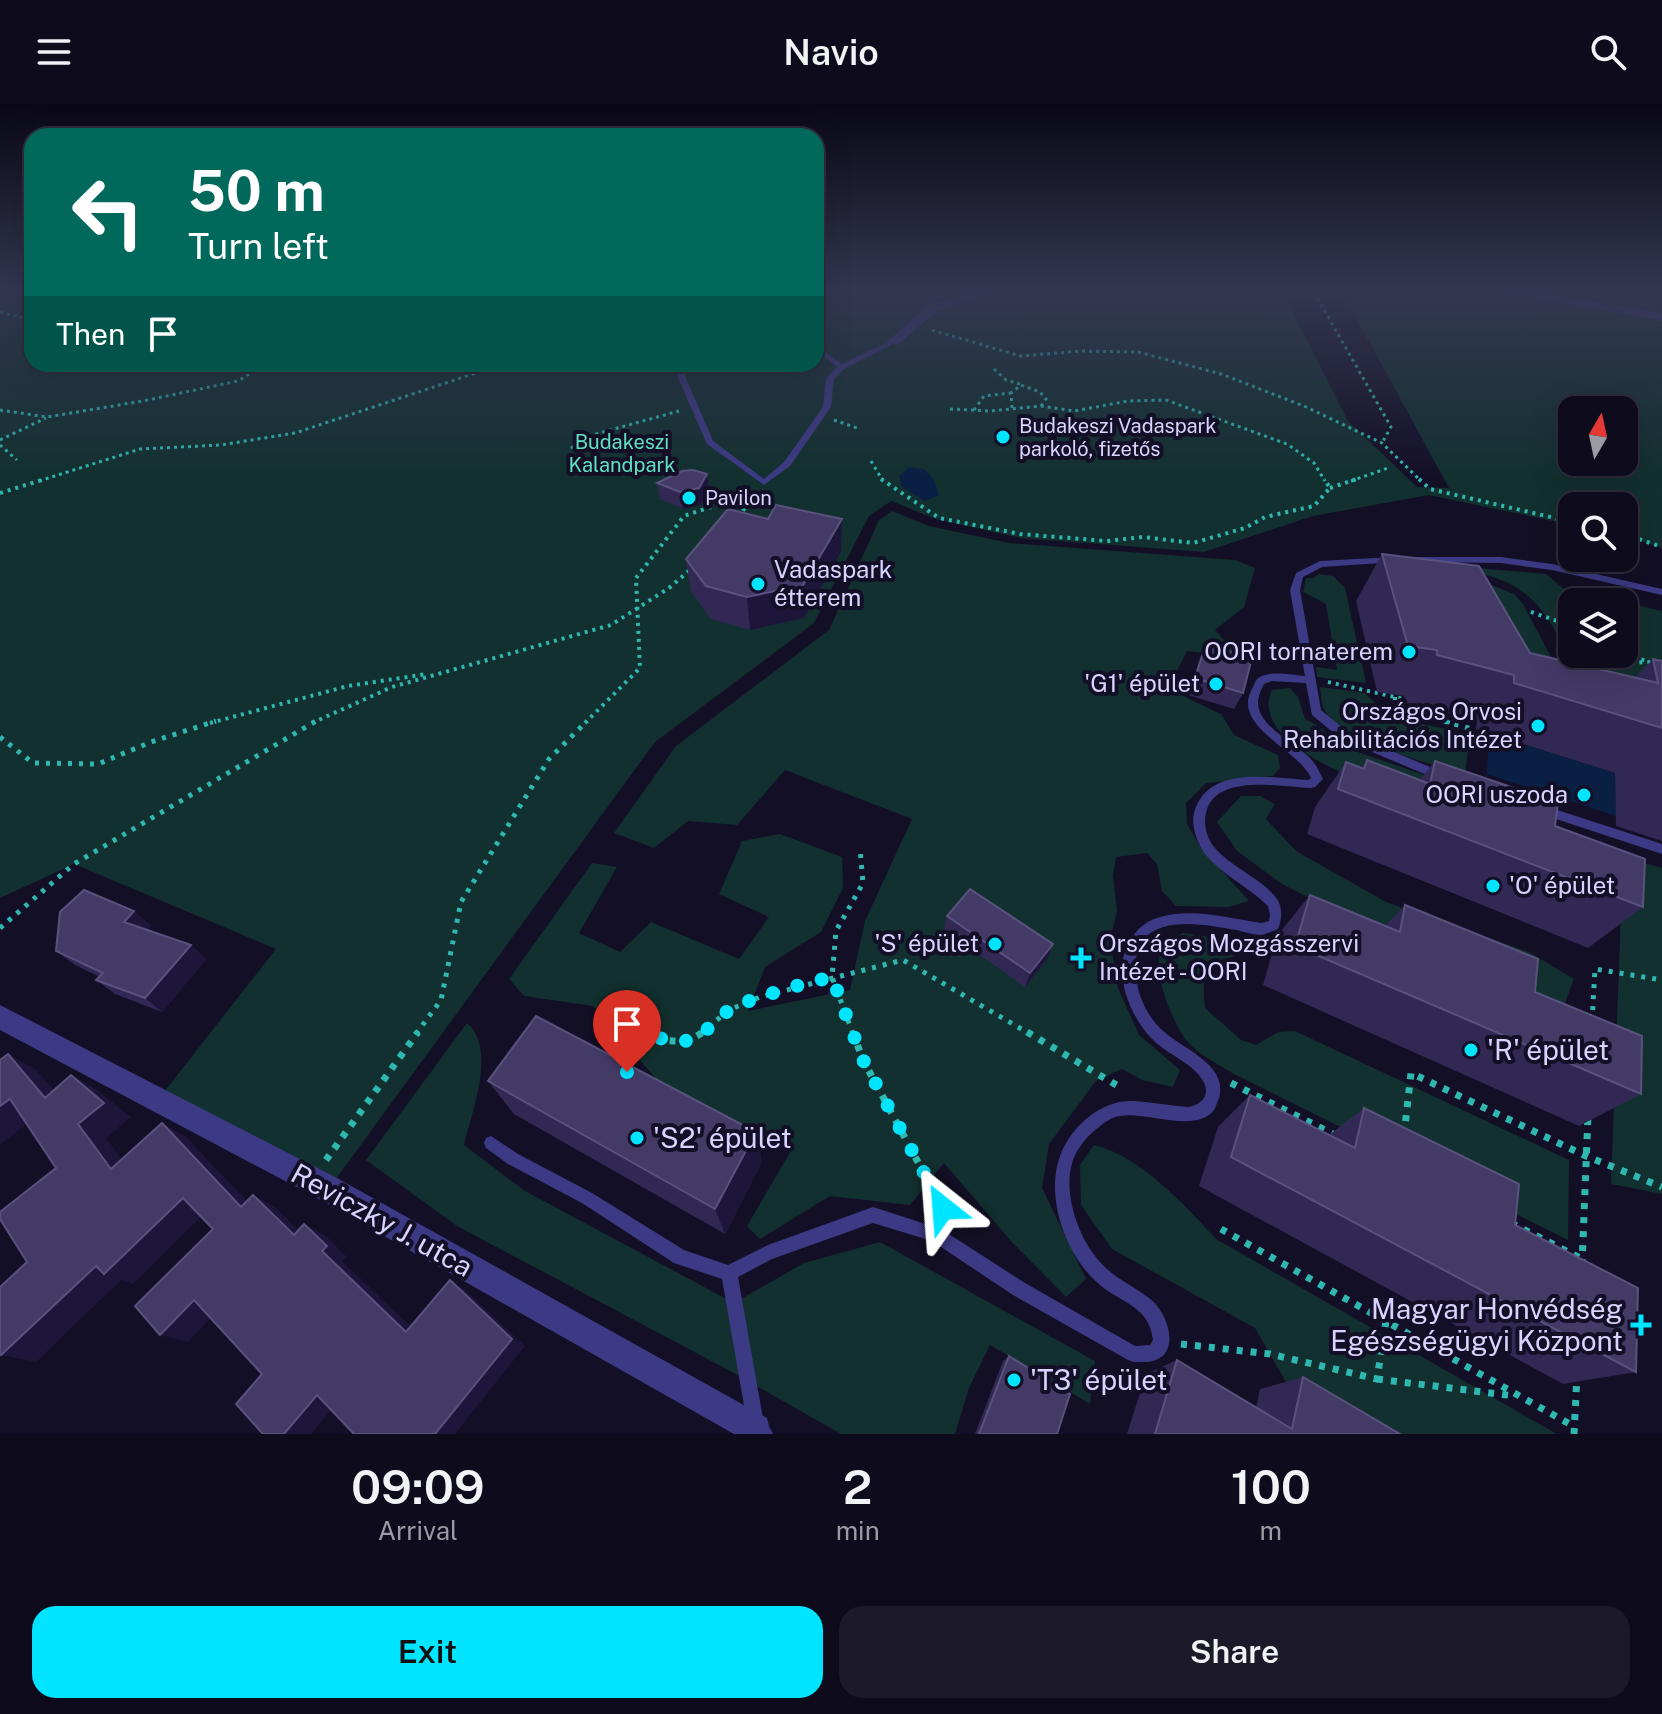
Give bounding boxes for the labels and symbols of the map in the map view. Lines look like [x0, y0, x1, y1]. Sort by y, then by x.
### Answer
north arrow [1558, 396, 1638, 476]
place label: Budakeszi Vadaspark parkoló, fizetős [1019, 414, 1217, 461]
marker: Budakeszi Vadaspark parkoló, fizetős [994, 428, 1012, 446]
park label: Budakeszi Kalandpark [568, 430, 676, 477]
place label: Pavilon [705, 486, 772, 510]
marker: Pavilon [680, 489, 698, 507]
place label: Vadaspark étterem [774, 555, 892, 611]
marker: Vadaspark étterem [749, 575, 767, 593]
place label: OORI tornaterem [1204, 637, 1393, 665]
marker: OORI tornaterem [1400, 643, 1418, 661]
place label: 'G1' épület [1084, 669, 1200, 697]
marker: 'G1' épület [1207, 675, 1225, 693]
place label: Országos Orvosi Rehabilitációs Intézet [1283, 697, 1522, 753]
marker: Országos Orvosi Rehabilitációs Intézet [1529, 717, 1547, 735]
place label: OORI uszoda [1425, 780, 1568, 808]
marker: OORI uszoda [1575, 786, 1593, 804]
place label: 'O' épület [1509, 871, 1615, 899]
marker: 'O' épület [1484, 877, 1502, 895]
place label: 'S' épület [875, 929, 979, 957]
place label: Országos Mozgásszervi Intézet - OORI [1099, 929, 1359, 985]
marker: 'S' épület [986, 935, 1004, 953]
marker: Országos Mozgásszervi Intézet - OORI [1070, 947, 1092, 969]
pin [593, 990, 661, 1072]
place label: 'R' épület [1487, 1033, 1609, 1066]
marker: 'R' épület [1462, 1041, 1480, 1059]
place label: 'S2' épület [653, 1121, 792, 1154]
marker: 'S2' épület [628, 1129, 646, 1147]
street label: Reviczky J. utca [286, 1156, 479, 1283]
position arrow [901, 1166, 985, 1250]
place label: Magyar Honvédség Egészségügyi Központ [1330, 1292, 1623, 1357]
marker: Magyar Honvédség Egészségügyi Központ [1630, 1314, 1652, 1336]
place label: 'T3' épület [1030, 1363, 1167, 1396]
marker: 'T3' épület [1005, 1371, 1023, 1389]

